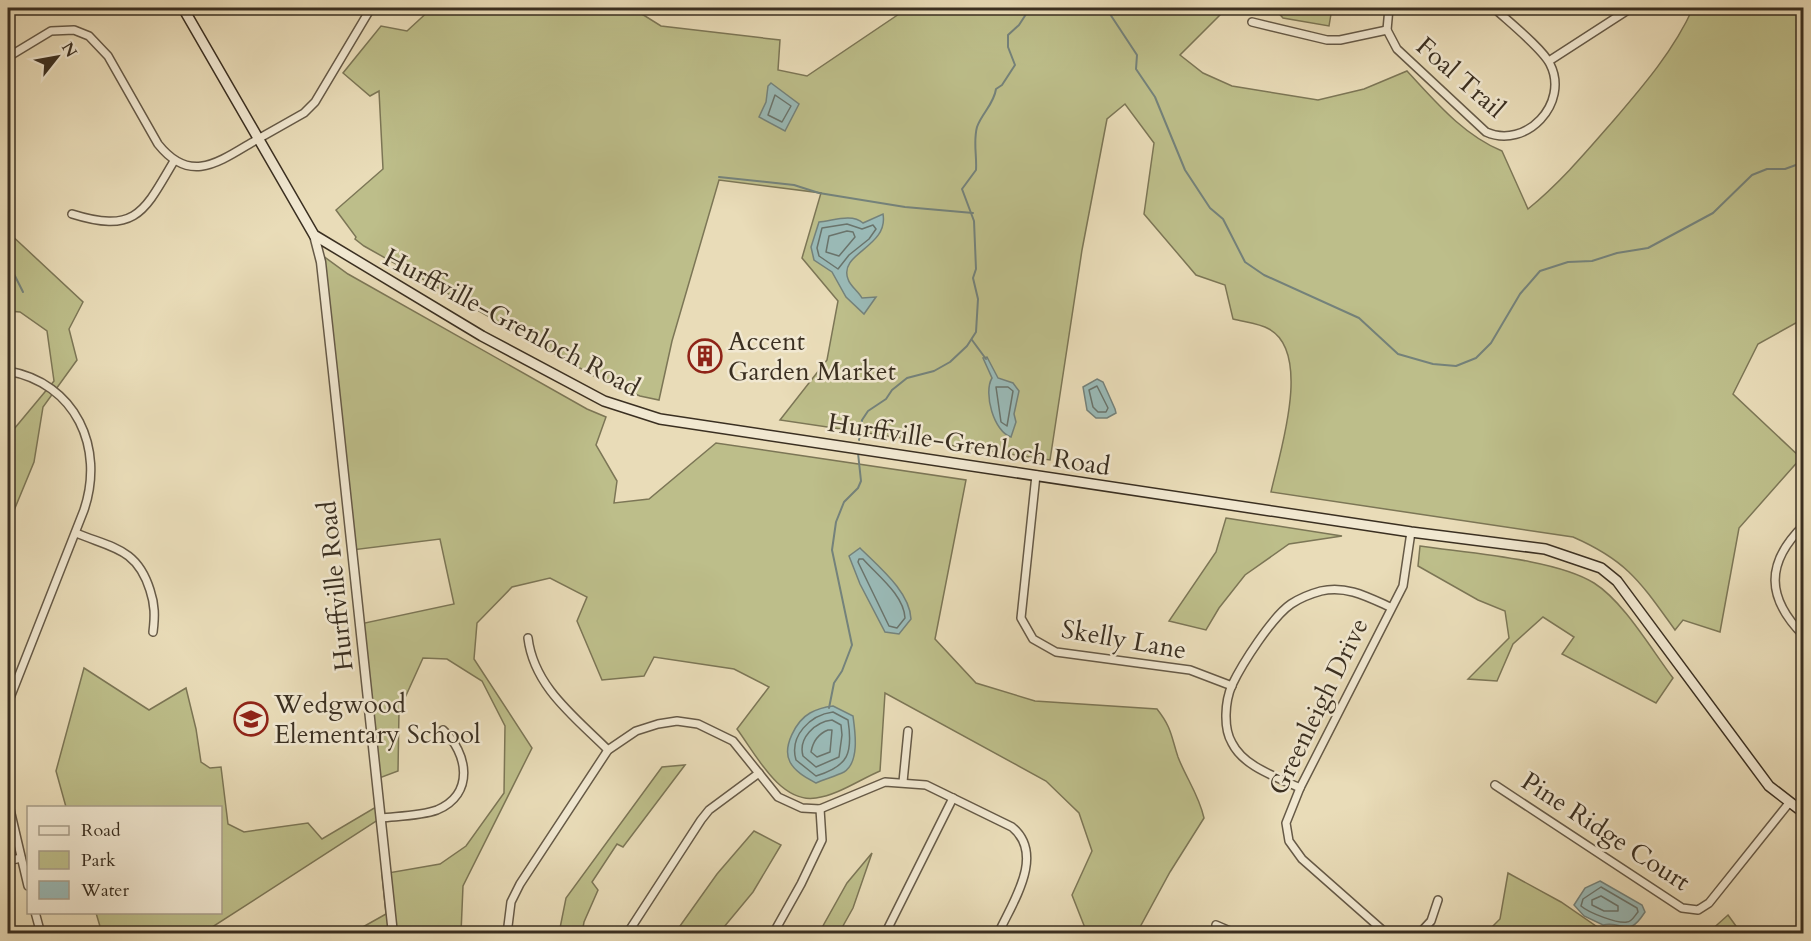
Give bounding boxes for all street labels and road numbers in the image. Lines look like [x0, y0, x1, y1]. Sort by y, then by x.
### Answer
street label: Foal Trail [1409, 29, 1513, 126]
street label: Hurffville-Grenloch Road [377, 240, 646, 405]
street label: Hurffville-Grenloch Road [825, 405, 1113, 484]
street label: Hurffville Road [309, 499, 362, 673]
street label: Skelly Lane [1059, 611, 1189, 668]
street label: Greenleigh Drive [1260, 612, 1376, 801]
street label: Pine Ridge Court [1515, 764, 1697, 899]

